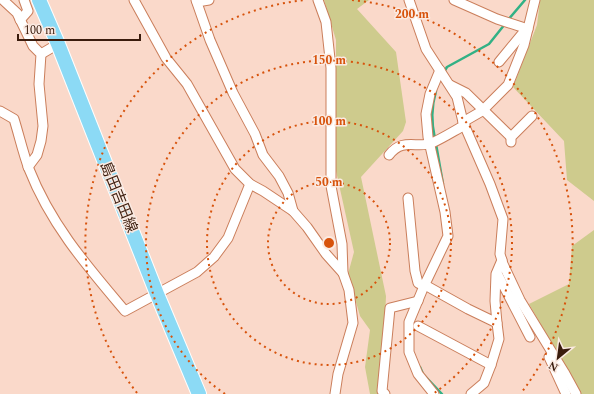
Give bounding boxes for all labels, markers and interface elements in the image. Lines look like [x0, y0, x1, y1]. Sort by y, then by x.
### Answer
text: 200 m [395, 5, 429, 24]
scale bar [18, 16, 140, 42]
text: 100 m [24, 21, 55, 40]
text: 150 m [312, 51, 346, 70]
text: 100 m [312, 112, 346, 131]
street label: 島田吉田線 [94, 158, 143, 236]
text: 50 m [315, 173, 343, 192]
centre of rings [322, 236, 336, 250]
north arrow [538, 338, 578, 378]
text: N [545, 357, 561, 376]

